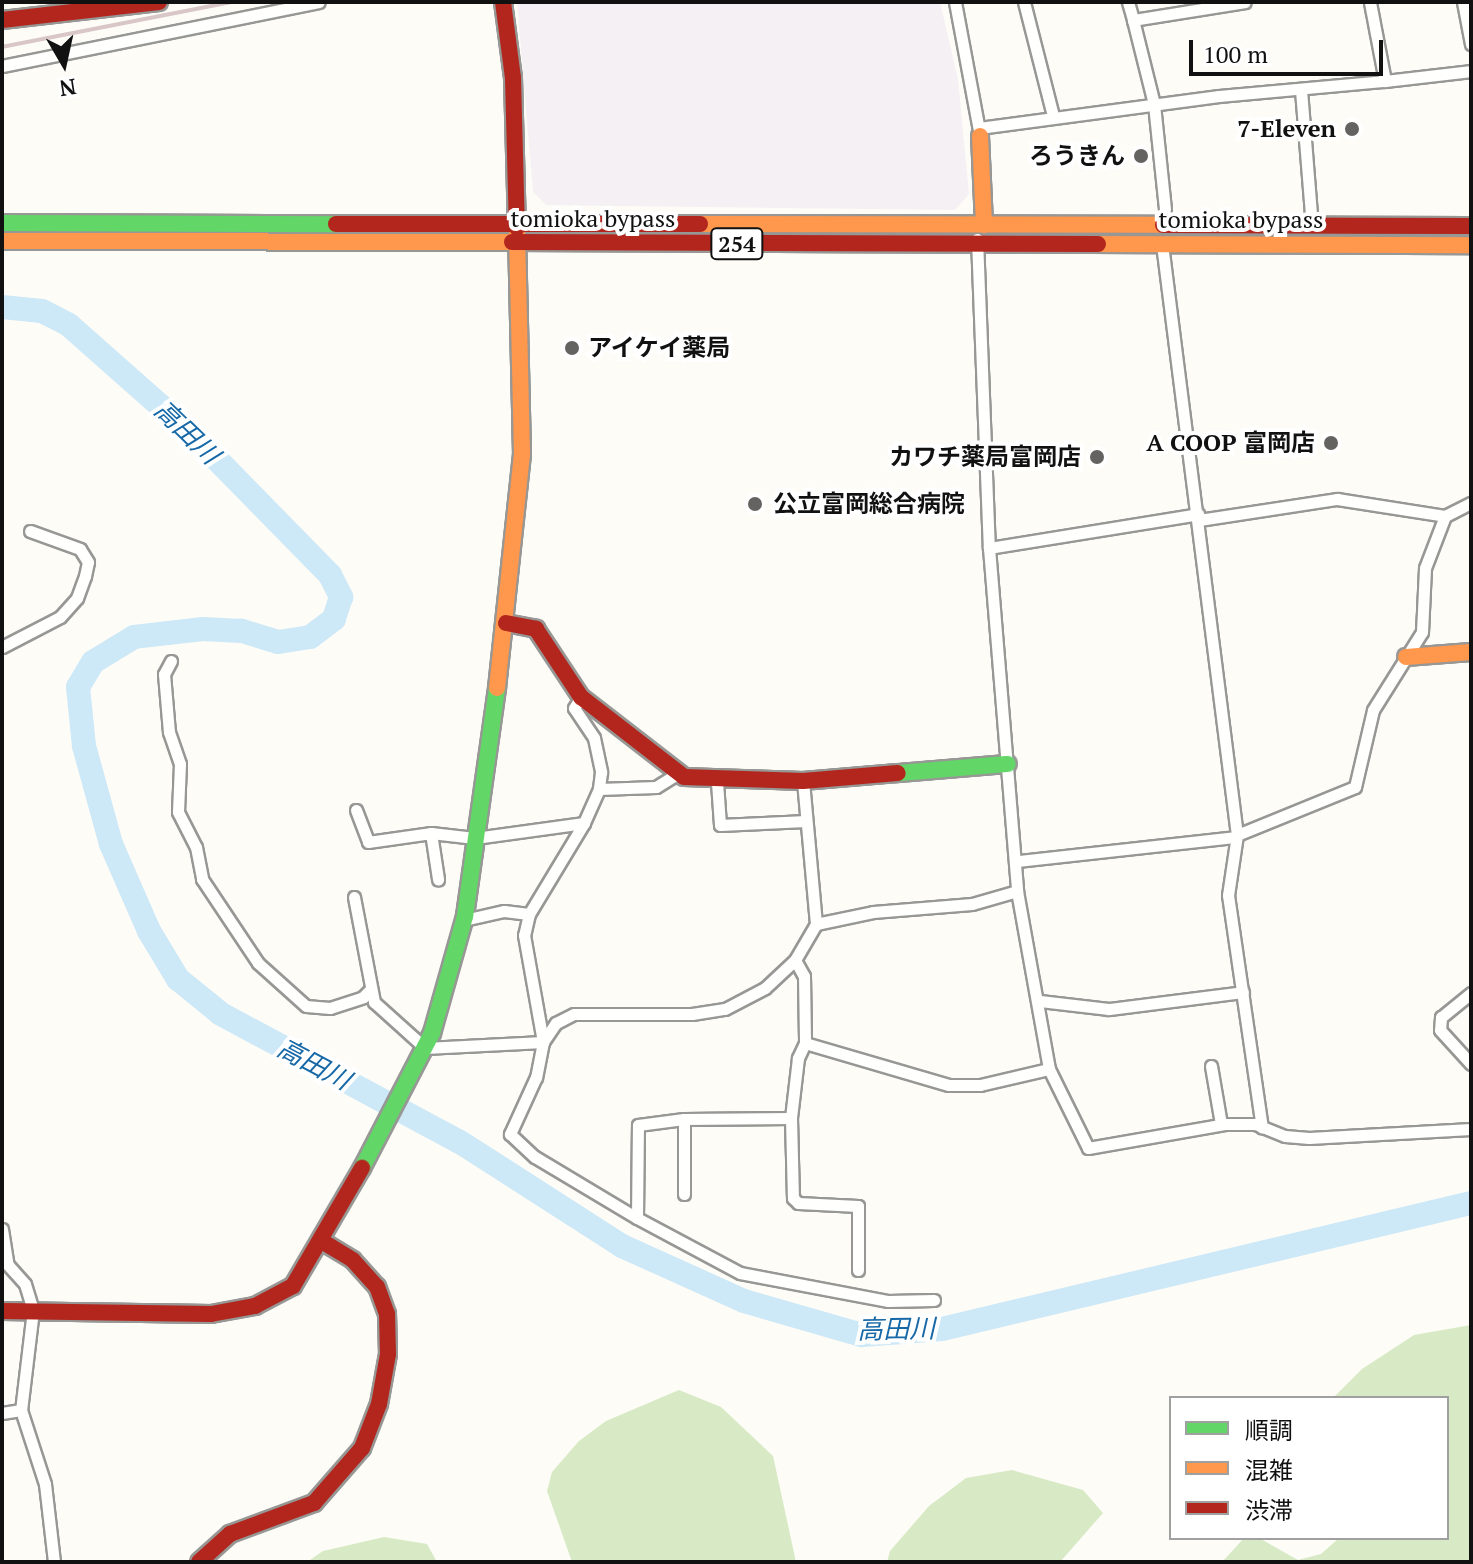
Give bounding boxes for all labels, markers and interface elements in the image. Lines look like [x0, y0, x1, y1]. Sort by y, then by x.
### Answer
north arrow [24, 24, 104, 104]
scale bar [1193, 24, 1387, 74]
text: 100 m [1203, 38, 1268, 70]
text: N [57, 73, 78, 104]
place label: 7-Eleven [1237, 115, 1336, 143]
marker: 7-Eleven [1343, 120, 1361, 138]
place label: ろうきん [1029, 142, 1125, 170]
marker: ろうきん [1132, 147, 1150, 165]
street label: tomioka bypass [511, 205, 675, 233]
street label: tomioka bypass [1159, 206, 1323, 234]
road number: 254 [709, 226, 765, 262]
place label: アイケイ薬局 [588, 334, 732, 362]
marker: アイケイ薬局 [563, 339, 581, 357]
water label: 高田川 [148, 394, 226, 470]
place label: A COOP 富岡店 [1146, 429, 1315, 457]
marker: A COOP 富岡店 [1322, 434, 1340, 452]
place label: カワチ薬局富岡店 [889, 443, 1081, 471]
marker: カワチ薬局富岡店 [1088, 448, 1106, 466]
place label: 公立富岡総合病院 [773, 490, 965, 518]
marker: 公立富岡総合病院 [744, 493, 766, 515]
water label: 高田川 [272, 1032, 356, 1096]
water label: 高田川 [857, 1313, 935, 1345]
legend [1169, 1396, 1449, 1540]
text: 順調 [1245, 1414, 1293, 1446]
text: 混雑 [1245, 1454, 1293, 1486]
text: 渋滞 [1245, 1494, 1293, 1526]

